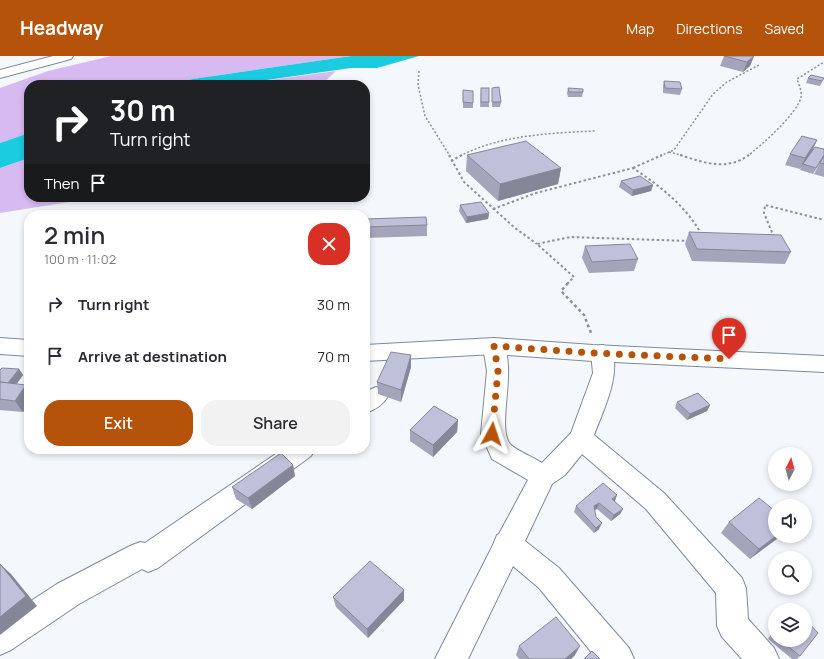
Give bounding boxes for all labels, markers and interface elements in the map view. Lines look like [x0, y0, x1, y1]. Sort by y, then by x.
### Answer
text: Headway [20, 15, 103, 41]
text: Map [626, 19, 654, 38]
text: Directions [676, 19, 743, 38]
text: Saved [765, 19, 804, 38]
text: 30 m [110, 91, 175, 129]
icon: right [44, 96, 96, 148]
text: Turn right [110, 127, 191, 151]
icon: arrive [87, 172, 109, 194]
text: Then [44, 173, 79, 194]
text: 2 min [44, 218, 105, 251]
button: close [308, 223, 350, 265]
text: 100 m · 11:02 [44, 250, 116, 268]
icon: right [44, 293, 66, 315]
text: Turn right [78, 294, 149, 315]
text: 30 m [317, 294, 350, 315]
pin [712, 318, 746, 359]
icon: arrive [718, 324, 740, 346]
icon: arrive [44, 345, 66, 367]
text: Arrive at destination [78, 346, 227, 367]
text: 70 m [318, 346, 350, 367]
button: Exit [44, 400, 193, 446]
button: Share [201, 400, 350, 446]
position arrow [471, 413, 513, 455]
north arrow [768, 447, 812, 491]
map controls [768, 447, 812, 647]
button: sound [768, 499, 812, 543]
button: search [768, 551, 812, 595]
button: layers [768, 603, 812, 647]

